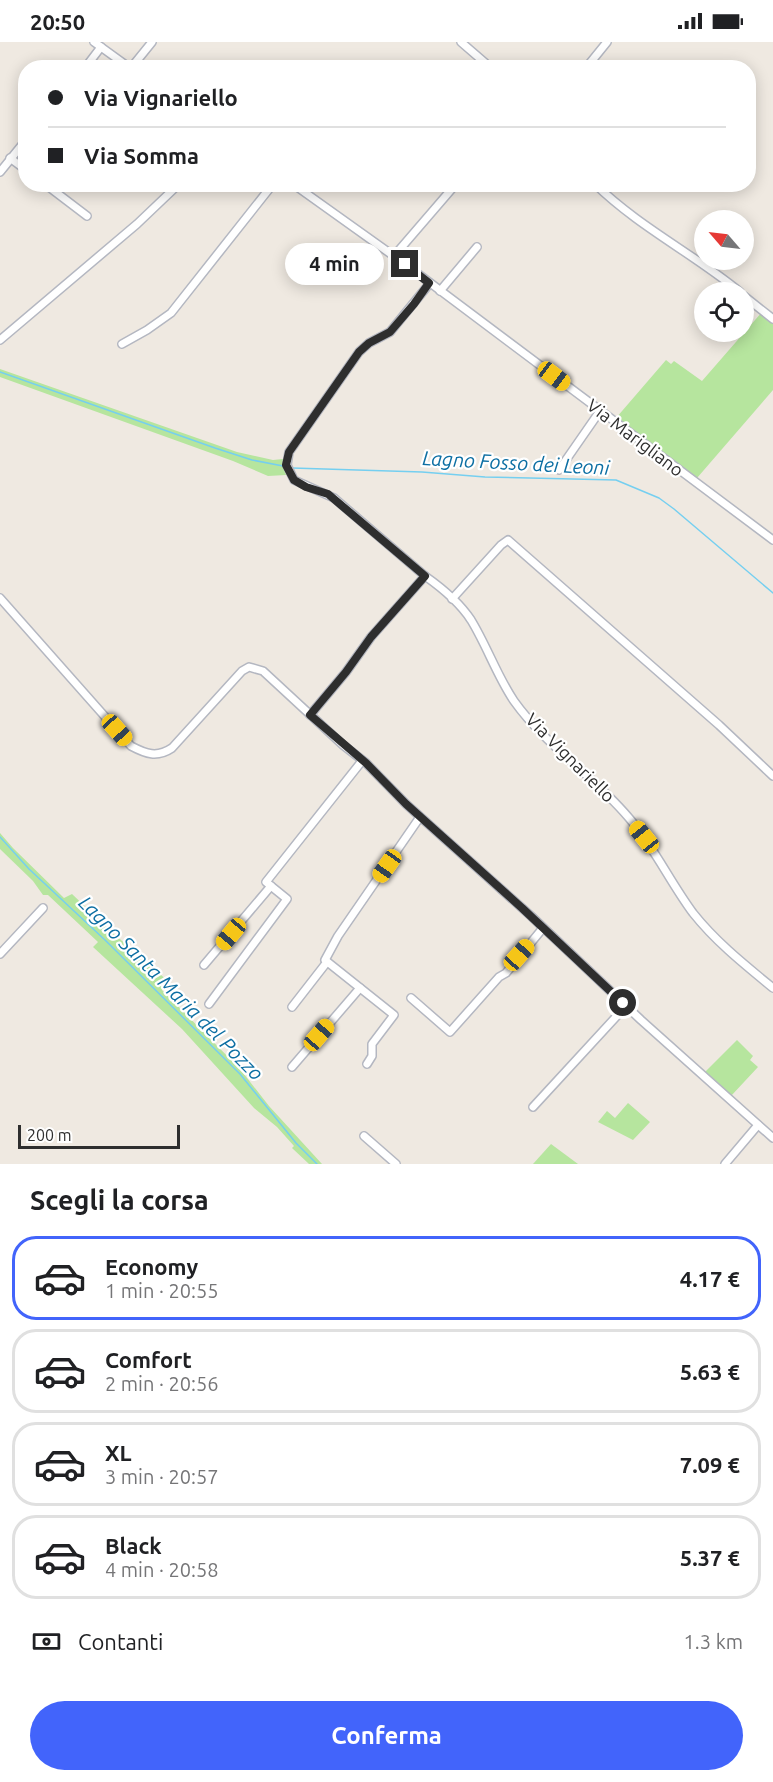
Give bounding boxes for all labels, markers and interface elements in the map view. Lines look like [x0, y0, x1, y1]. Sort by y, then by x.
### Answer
text: 20:50 [30, 9, 85, 34]
text: Via Vignariello [84, 85, 238, 110]
text: Via Somma [84, 143, 199, 168]
north arrow [694, 210, 754, 270]
map controls [694, 210, 754, 342]
callout: 4 min [285, 243, 384, 285]
route end [391, 250, 418, 277]
text: 4 min [309, 252, 360, 275]
button: locate [694, 282, 754, 342]
car [534, 358, 574, 394]
street label: Via Marigliano [584, 395, 688, 480]
water label: Lagno Fosso dei Leoni [422, 446, 611, 479]
street label: Via Vignariello [522, 709, 619, 806]
car [98, 711, 136, 749]
car [626, 817, 662, 857]
car [369, 846, 405, 886]
water label: Lagno Santa Maria del Pozzo [74, 891, 268, 1085]
car [213, 914, 249, 954]
car [500, 936, 538, 974]
route start [609, 989, 636, 1016]
car [300, 1016, 338, 1054]
scale bar [18, 1122, 180, 1150]
text: 200 m [27, 1126, 72, 1144]
text: Scegli la corsa [30, 1185, 209, 1215]
icon: car [33, 1251, 87, 1305]
text: Economy [105, 1254, 198, 1279]
text: 4.17 € [680, 1266, 740, 1291]
text: 1 min · 20:55 [105, 1279, 219, 1302]
icon: car [33, 1344, 87, 1398]
text: Comfort [105, 1347, 192, 1372]
text: 5.63 € [680, 1359, 740, 1384]
text: 2 min · 20:56 [105, 1372, 219, 1395]
icon: car [33, 1437, 87, 1491]
text: XL [105, 1440, 132, 1465]
text: 7.09 € [680, 1452, 740, 1477]
text: 3 min · 20:57 [105, 1465, 219, 1488]
icon: car [33, 1530, 87, 1584]
text: Black [105, 1533, 162, 1558]
text: 5.37 € [680, 1545, 740, 1570]
text: 4 min · 20:58 [105, 1558, 219, 1581]
icon: cash [30, 1625, 63, 1658]
text: Contanti [78, 1629, 163, 1654]
text: 1.3 km [684, 1630, 743, 1653]
button: Conferma [30, 1701, 743, 1770]

